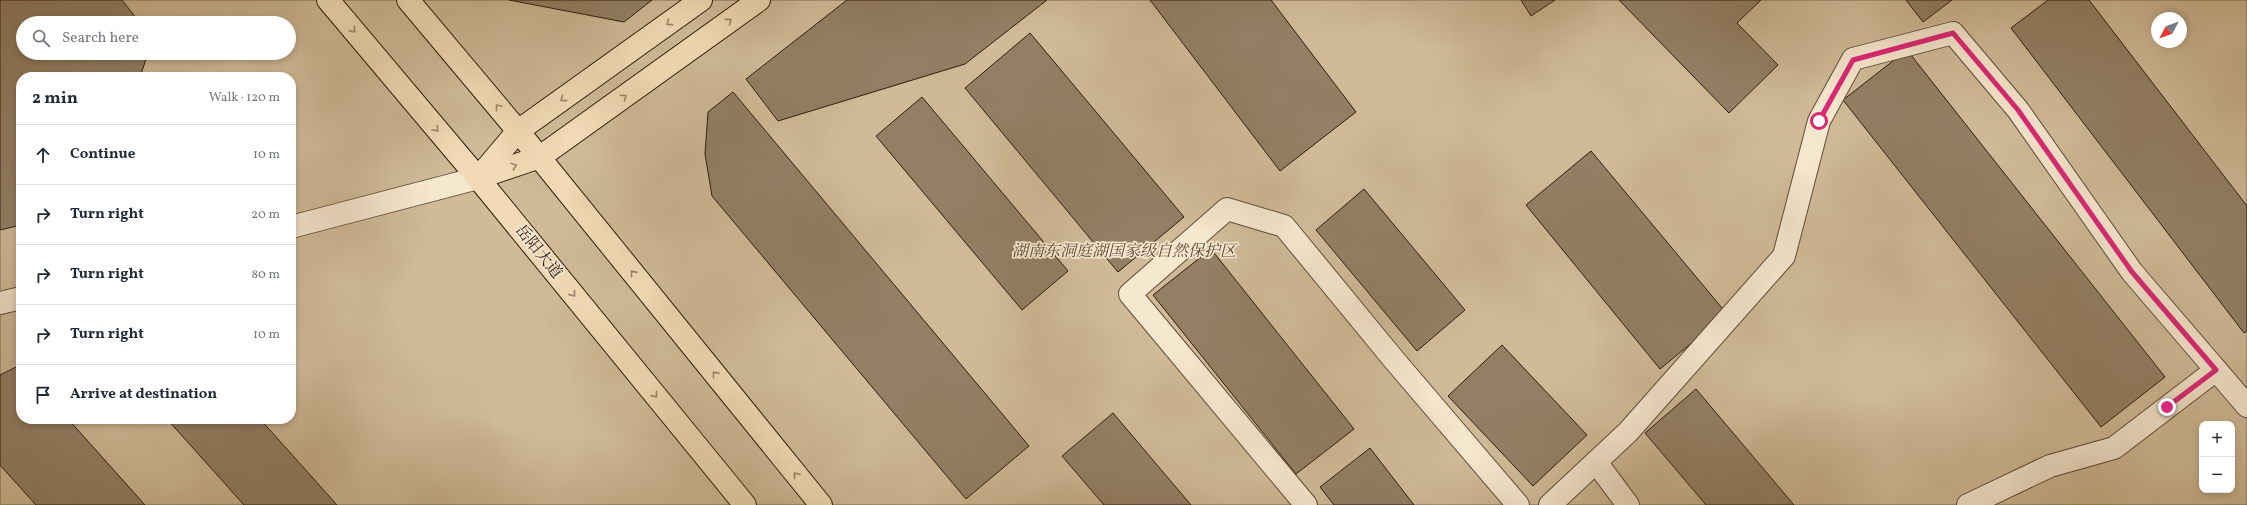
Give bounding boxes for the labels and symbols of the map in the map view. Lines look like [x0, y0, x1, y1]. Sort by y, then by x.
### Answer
north arrow [2151, 12, 2187, 48]
one-way arrow [666, 18, 673, 26]
one-way arrow [725, 19, 732, 26]
one-way arrow [348, 25, 355, 33]
one-way arrow [561, 94, 568, 101]
one-way arrow [619, 95, 626, 102]
one-way arrow [495, 104, 502, 111]
route start [1810, 112, 1828, 130]
one-way arrow [432, 125, 439, 132]
one-way arrow [511, 162, 518, 171]
street label: 岳阳大道 [509, 220, 567, 284]
park label: 湖南东洞庭湖国家级自然保护区 [1012, 241, 1238, 263]
one-way arrow [631, 270, 638, 277]
one-way arrow [568, 290, 575, 297]
one-way arrow [712, 371, 719, 378]
one-way arrow [650, 390, 657, 398]
route end [2158, 398, 2176, 416]
one-way arrow [794, 472, 801, 479]

